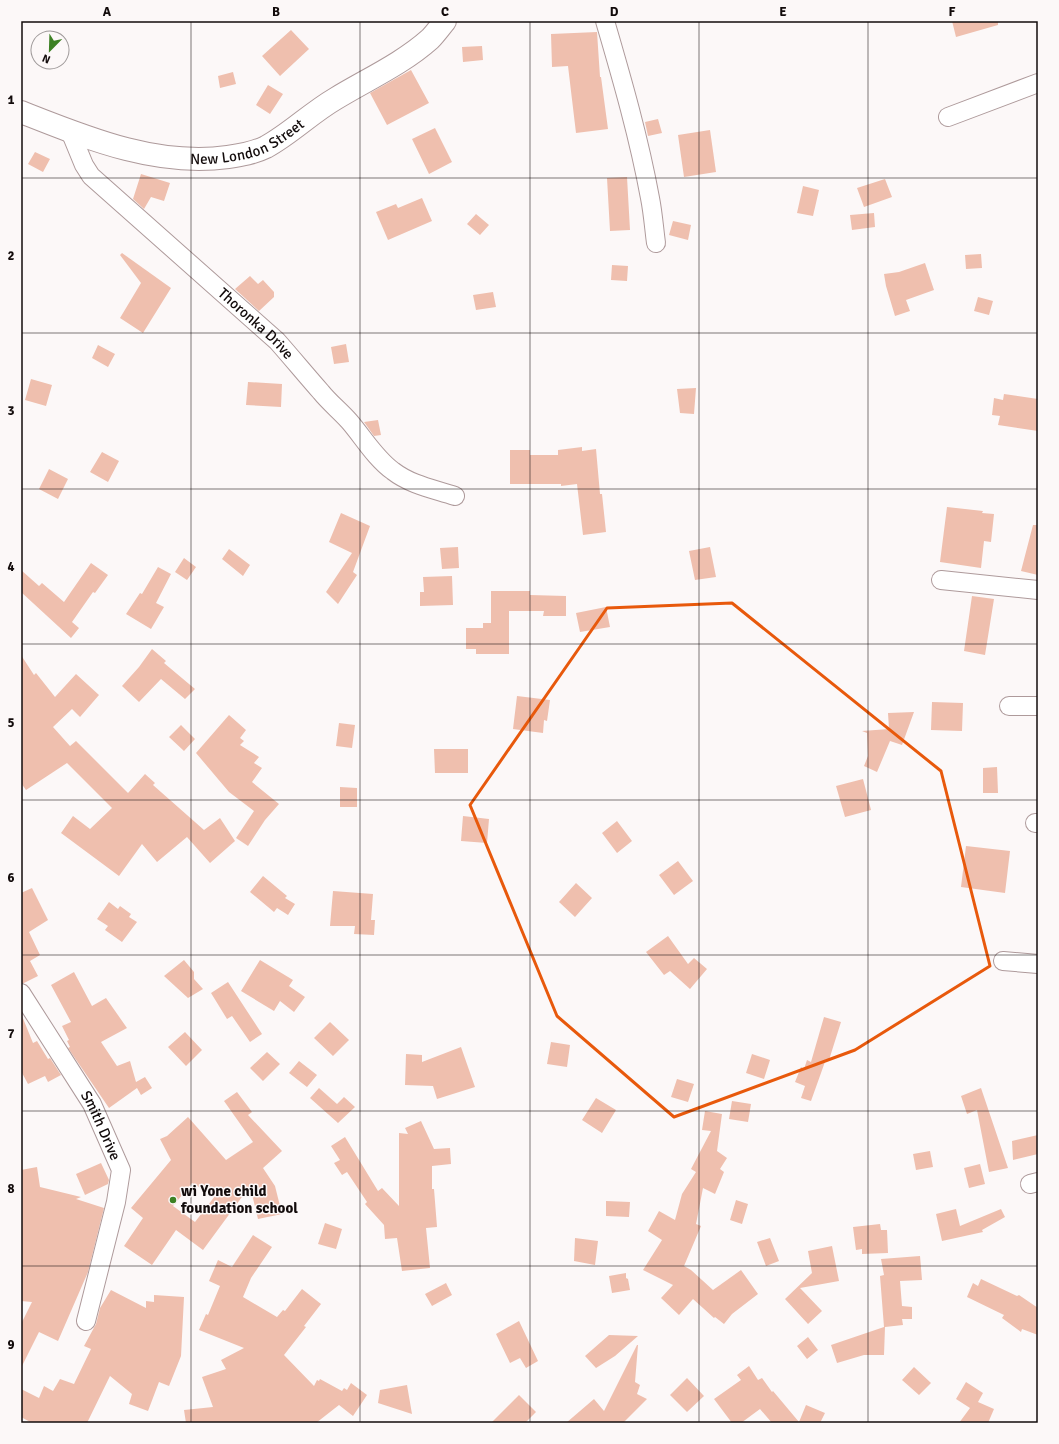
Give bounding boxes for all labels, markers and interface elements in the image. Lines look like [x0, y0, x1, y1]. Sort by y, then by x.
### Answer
text: A [103, 4, 112, 20]
text: B [272, 4, 280, 20]
text: C [441, 4, 449, 20]
text: D [610, 4, 619, 20]
text: E [779, 4, 787, 20]
text: F [949, 4, 956, 20]
north arrow [30, 30, 70, 70]
text: N [40, 51, 52, 66]
text: 1 [7, 92, 15, 108]
street label: New London Street [190, 115, 308, 168]
text: 2 [7, 248, 15, 264]
street label: Thoronka Drive [214, 284, 298, 363]
text: 3 [7, 403, 15, 419]
text: 4 [7, 559, 15, 575]
text: 5 [7, 715, 15, 731]
text: 6 [7, 870, 15, 886]
text: 7 [7, 1026, 15, 1042]
street label: Smith Drive [77, 1087, 125, 1163]
text: 8 [7, 1181, 15, 1197]
place label: wi Yone child foundation school [180, 1182, 298, 1217]
marker: wi Yone child foundation school [168, 1195, 178, 1205]
text: 9 [7, 1337, 15, 1353]

